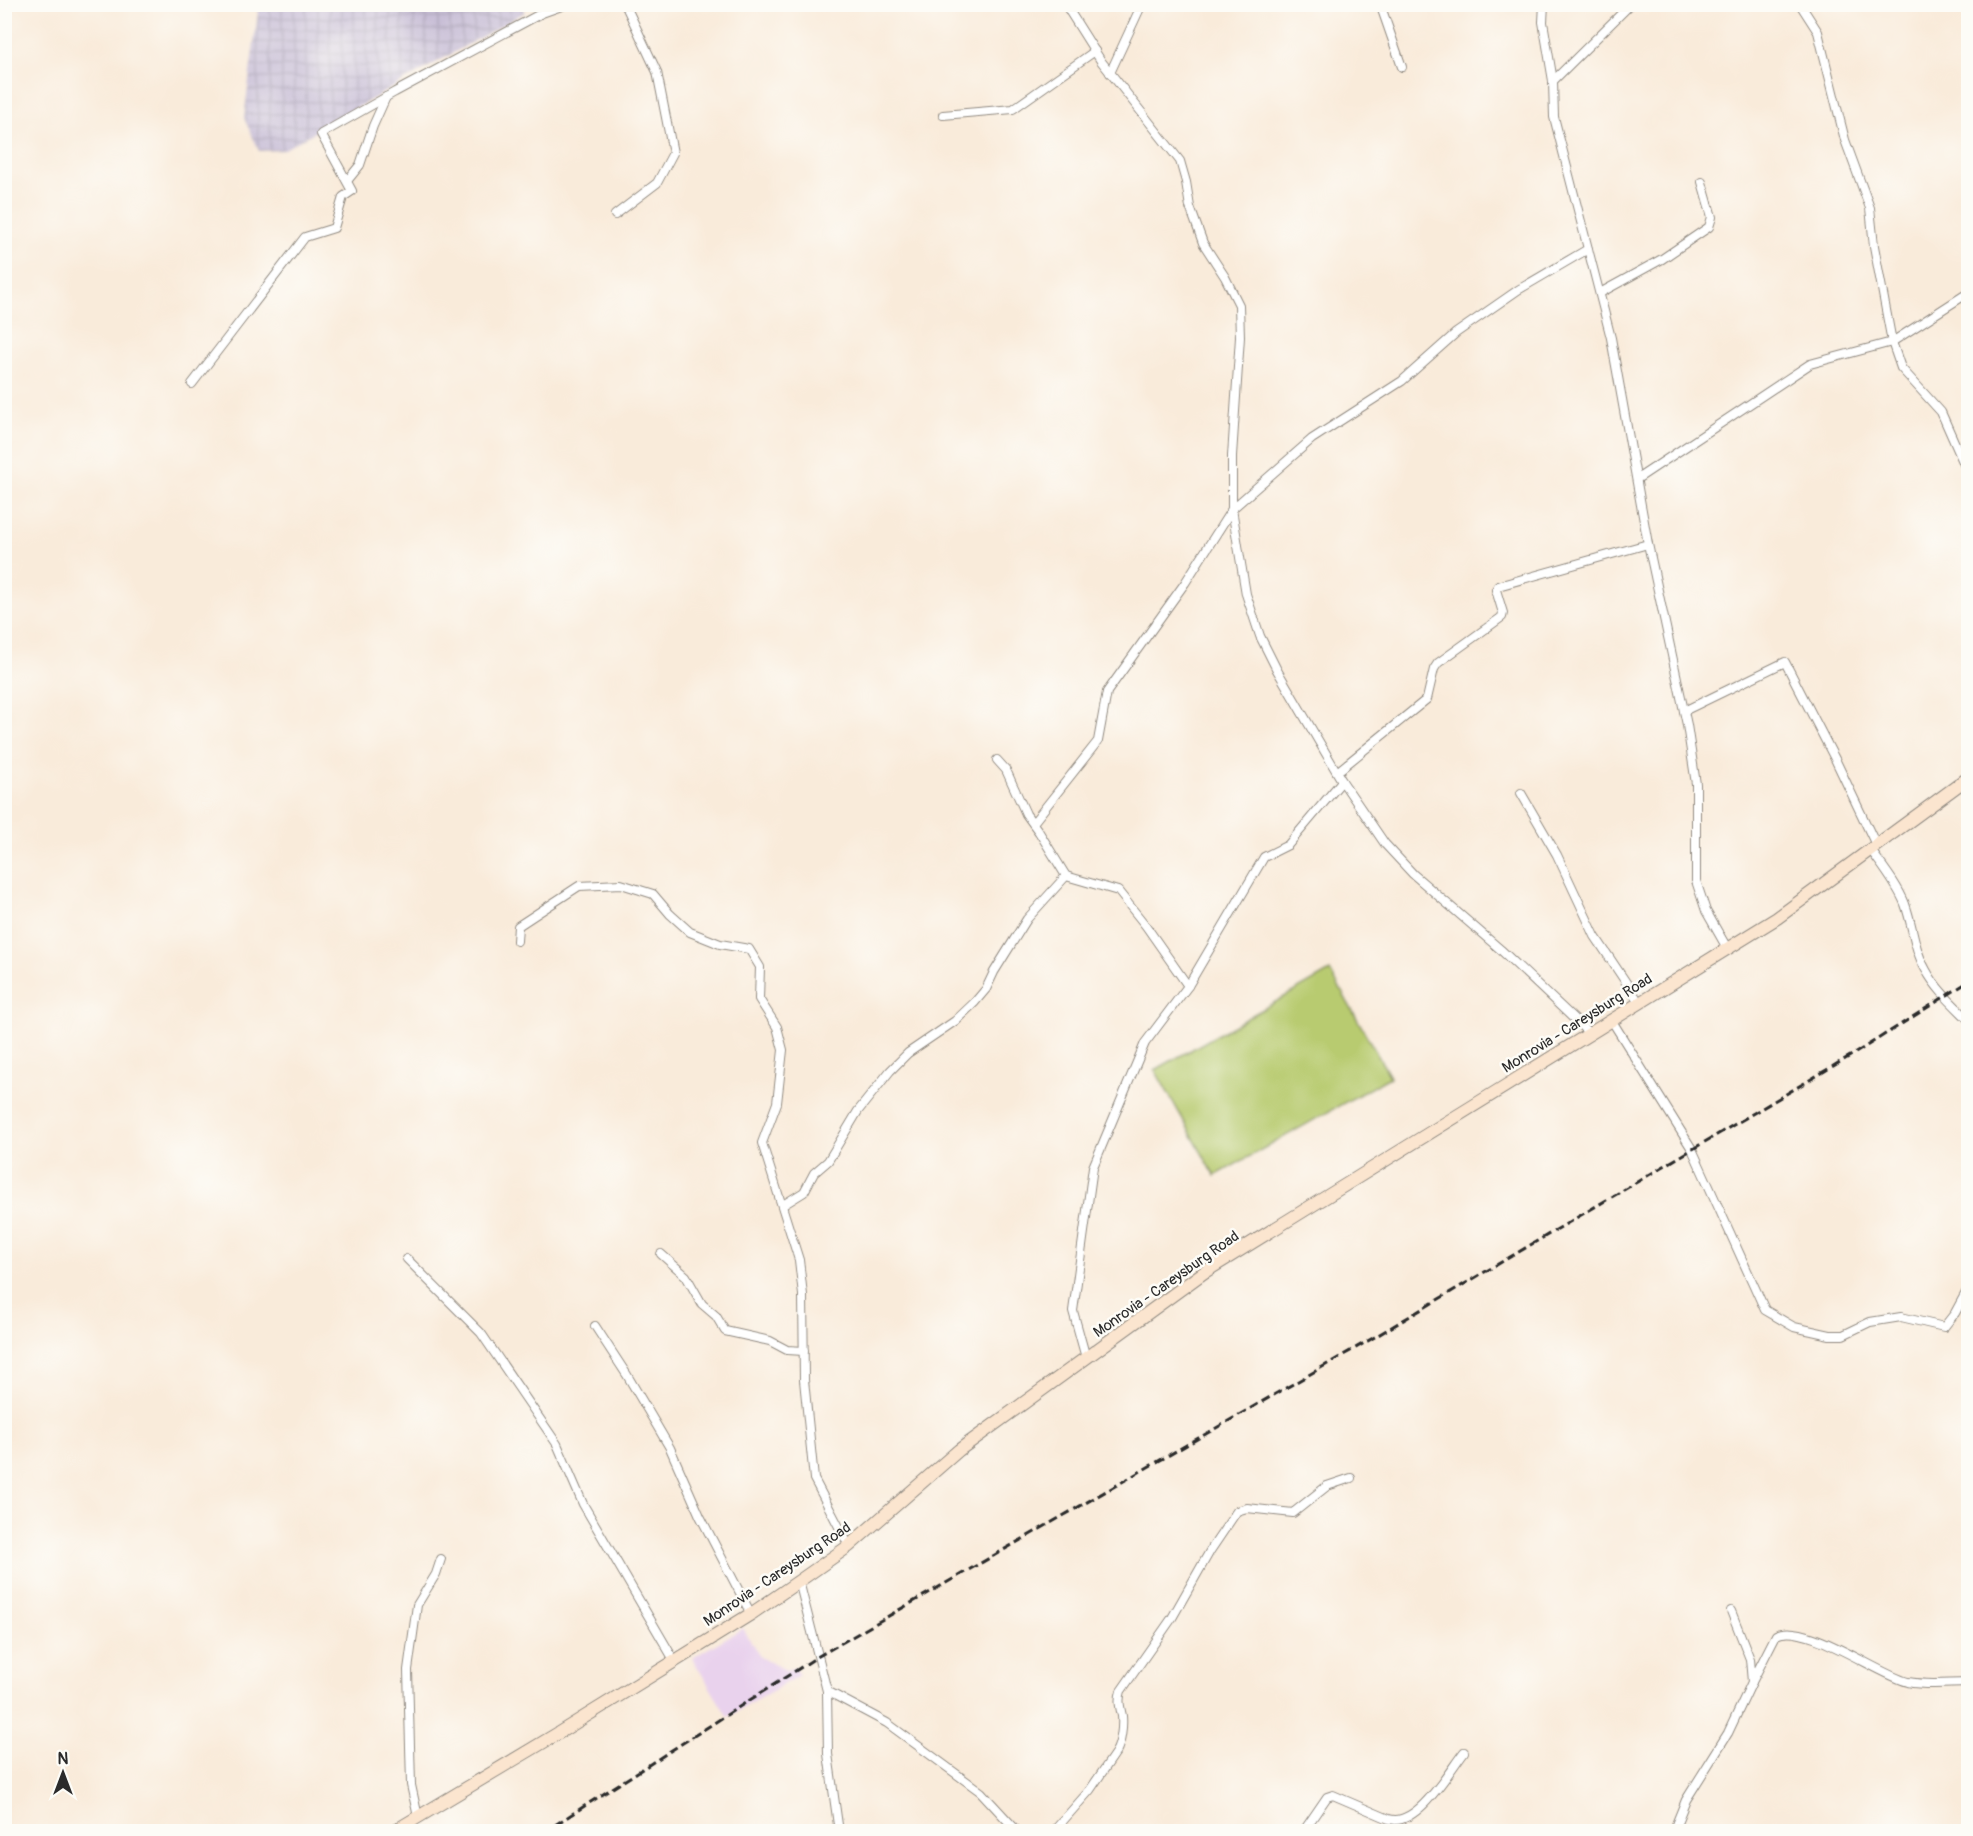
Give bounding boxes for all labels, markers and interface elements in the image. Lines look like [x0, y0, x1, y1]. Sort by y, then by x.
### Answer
street label: Monrovia - Careysburg Road [1499, 969, 1656, 1077]
street label: Monrovia - Careysburg Road [1090, 1227, 1243, 1342]
street label: Monrovia - Careysburg Road [700, 1518, 855, 1631]
north arrow [33, 1743, 93, 1803]
text: N [58, 1749, 69, 1769]

